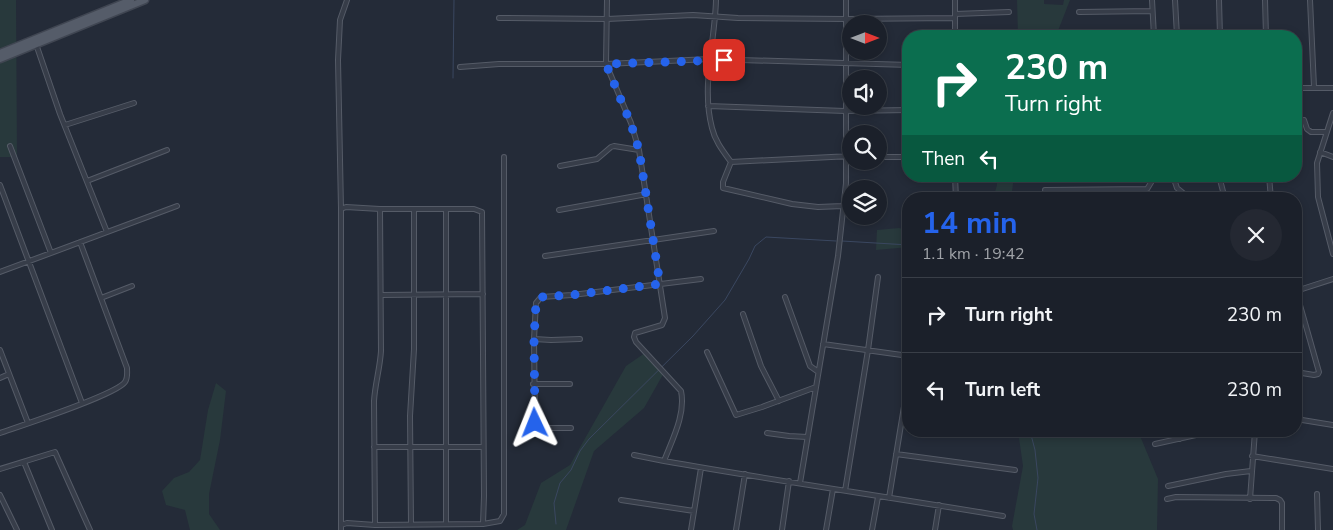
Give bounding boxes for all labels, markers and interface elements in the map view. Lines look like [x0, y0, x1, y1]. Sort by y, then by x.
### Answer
north arrow [842, 15, 888, 60]
map controls [842, 15, 887, 225]
pin [703, 39, 745, 81]
text: 230 m [1005, 44, 1108, 91]
icon: arrive [710, 46, 738, 74]
icon: right [922, 50, 987, 115]
button: sound [842, 70, 887, 115]
text: Turn right [1005, 89, 1101, 119]
button: search [842, 125, 887, 170]
icon: left [975, 145, 1003, 173]
text: Then [922, 146, 965, 172]
button: layers [842, 180, 887, 225]
text: 14 min [922, 203, 1018, 244]
button: close [1230, 209, 1282, 261]
text: 1.1 km · 19:42 [922, 243, 1025, 265]
icon: right [922, 301, 950, 329]
text: Turn right [965, 302, 1052, 328]
text: 230 m [1227, 302, 1282, 328]
icon: left [922, 376, 950, 404]
text: Turn left [965, 377, 1040, 403]
text: 230 m [1227, 377, 1282, 403]
position arrow [508, 396, 560, 448]

